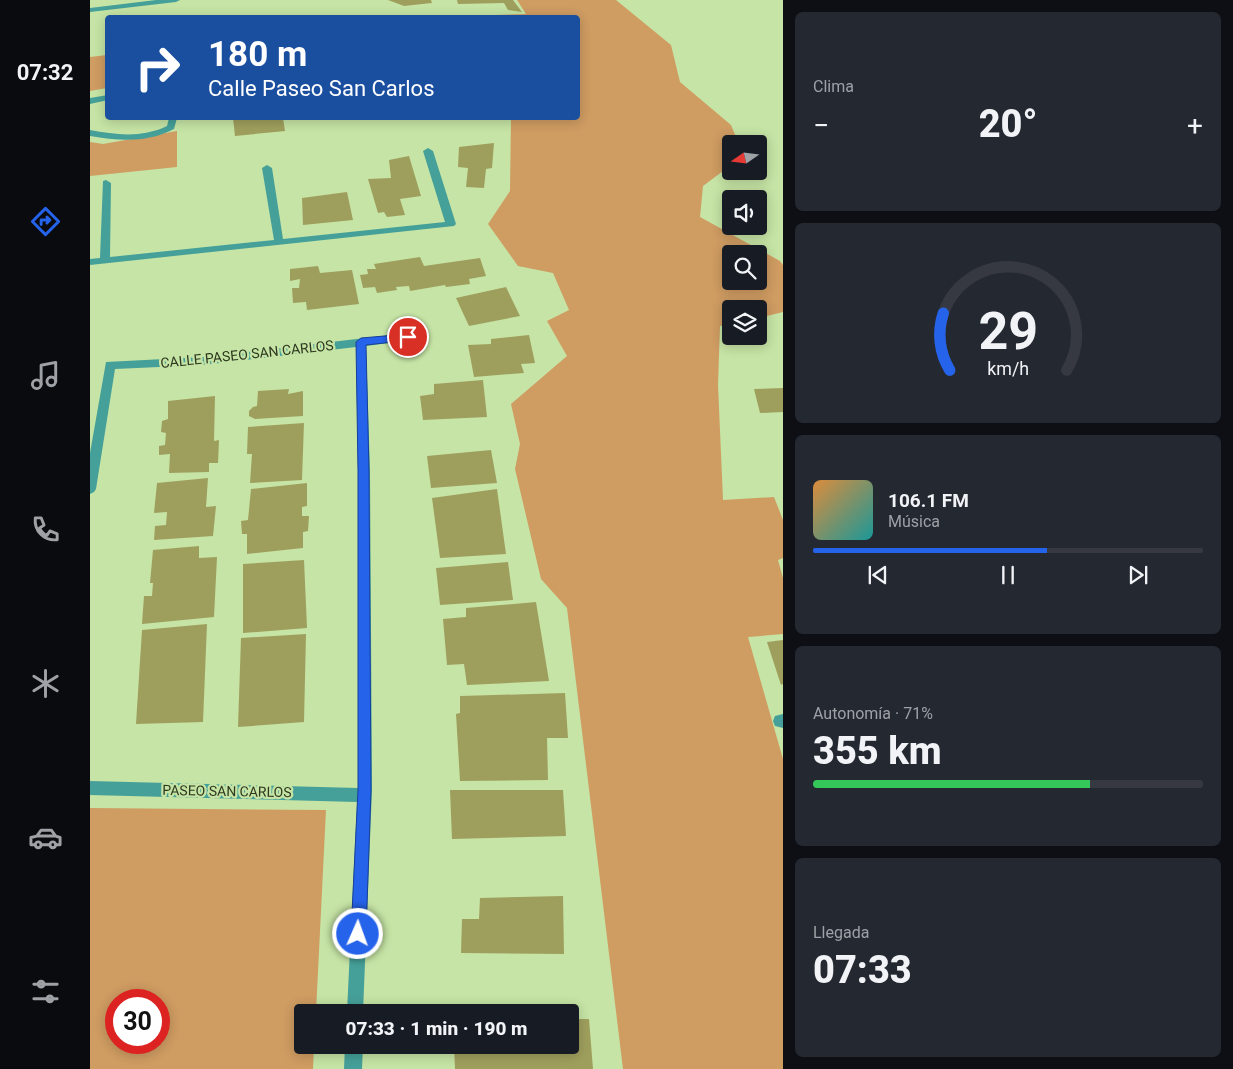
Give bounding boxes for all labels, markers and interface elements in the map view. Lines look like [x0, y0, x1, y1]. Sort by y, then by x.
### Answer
text: 180 m [208, 34, 307, 75]
icon: right [125, 35, 190, 100]
text: 07:32 [17, 60, 73, 85]
text: Calle Paseo San Carlos [208, 76, 435, 101]
text: Clima [813, 77, 854, 96]
text: 20° [979, 102, 1037, 146]
text: − [813, 109, 829, 142]
text: + [1187, 109, 1203, 142]
north arrow [722, 135, 768, 180]
map controls [722, 135, 767, 345]
button: sound [722, 190, 767, 235]
icon: directions [28, 204, 63, 239]
button: search [722, 245, 767, 290]
button: layers [722, 300, 767, 345]
text: 29 [978, 301, 1038, 362]
pin [387, 316, 429, 358]
icon: arrive [394, 323, 422, 351]
street label: CALLE PASEO SAN CARLOS [160, 337, 334, 371]
icon: music [28, 358, 63, 393]
text: km/h [987, 358, 1029, 379]
text: 106.1 FM [888, 489, 969, 512]
icon: phone [28, 512, 63, 547]
text: Música [888, 512, 940, 531]
icon: previous [864, 561, 892, 589]
icon: pause [994, 561, 1022, 589]
icon: next [1124, 561, 1152, 589]
icon: climate [28, 666, 63, 701]
text: Autonomía · 71% [813, 704, 933, 723]
text: 355 km [813, 729, 942, 773]
street label: PASEO SAN CARLOS [162, 782, 292, 800]
icon: car [28, 820, 63, 855]
position arrow [331, 907, 383, 959]
text: Llegada [813, 923, 869, 942]
text: 07:33 [813, 948, 912, 992]
icon: filters [28, 974, 63, 1009]
speed limit sign: 30 [105, 989, 170, 1054]
text: 07:33 · 1 min · 190 m [345, 1017, 528, 1040]

